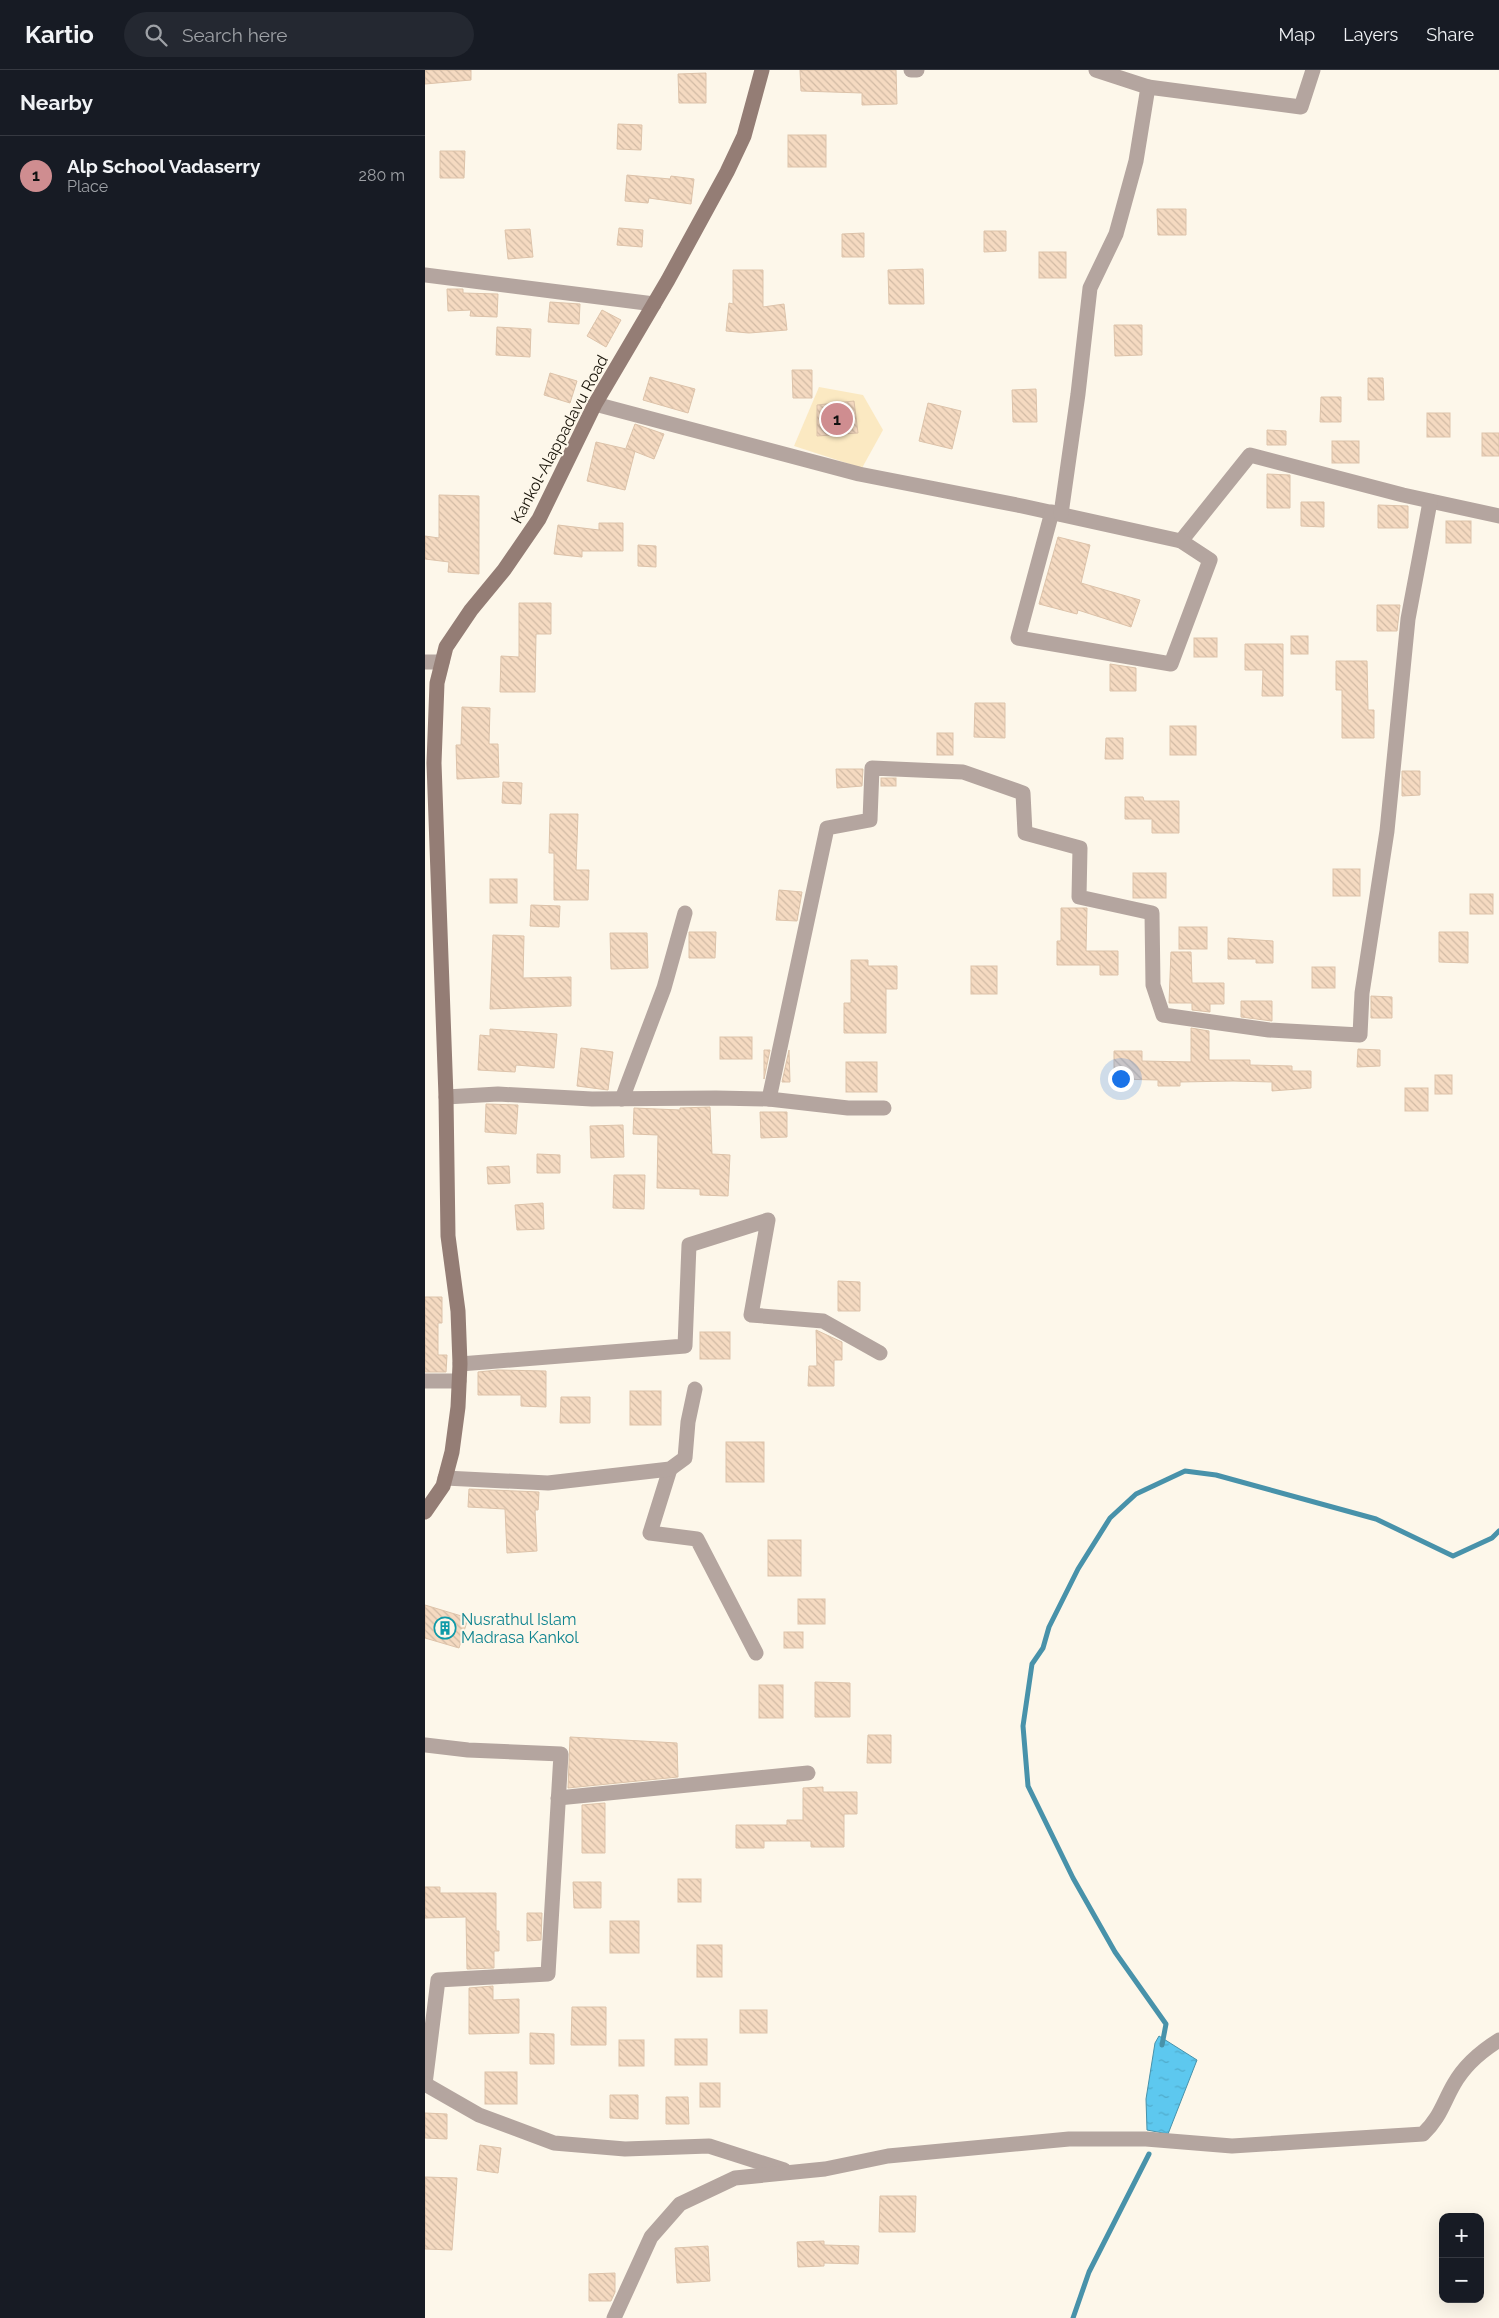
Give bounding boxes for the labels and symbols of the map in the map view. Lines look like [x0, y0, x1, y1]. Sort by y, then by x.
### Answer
street label: Kankol-Alappadavu Road [507, 352, 612, 527]
pin: 1 [821, 400, 853, 438]
your location [1108, 1066, 1134, 1092]
place label: Nusrathul Islam Madrasa Kankol [461, 1610, 579, 1647]
building icon: Nusrathul Islam Madrasa Kankol [433, 1616, 457, 1640]

